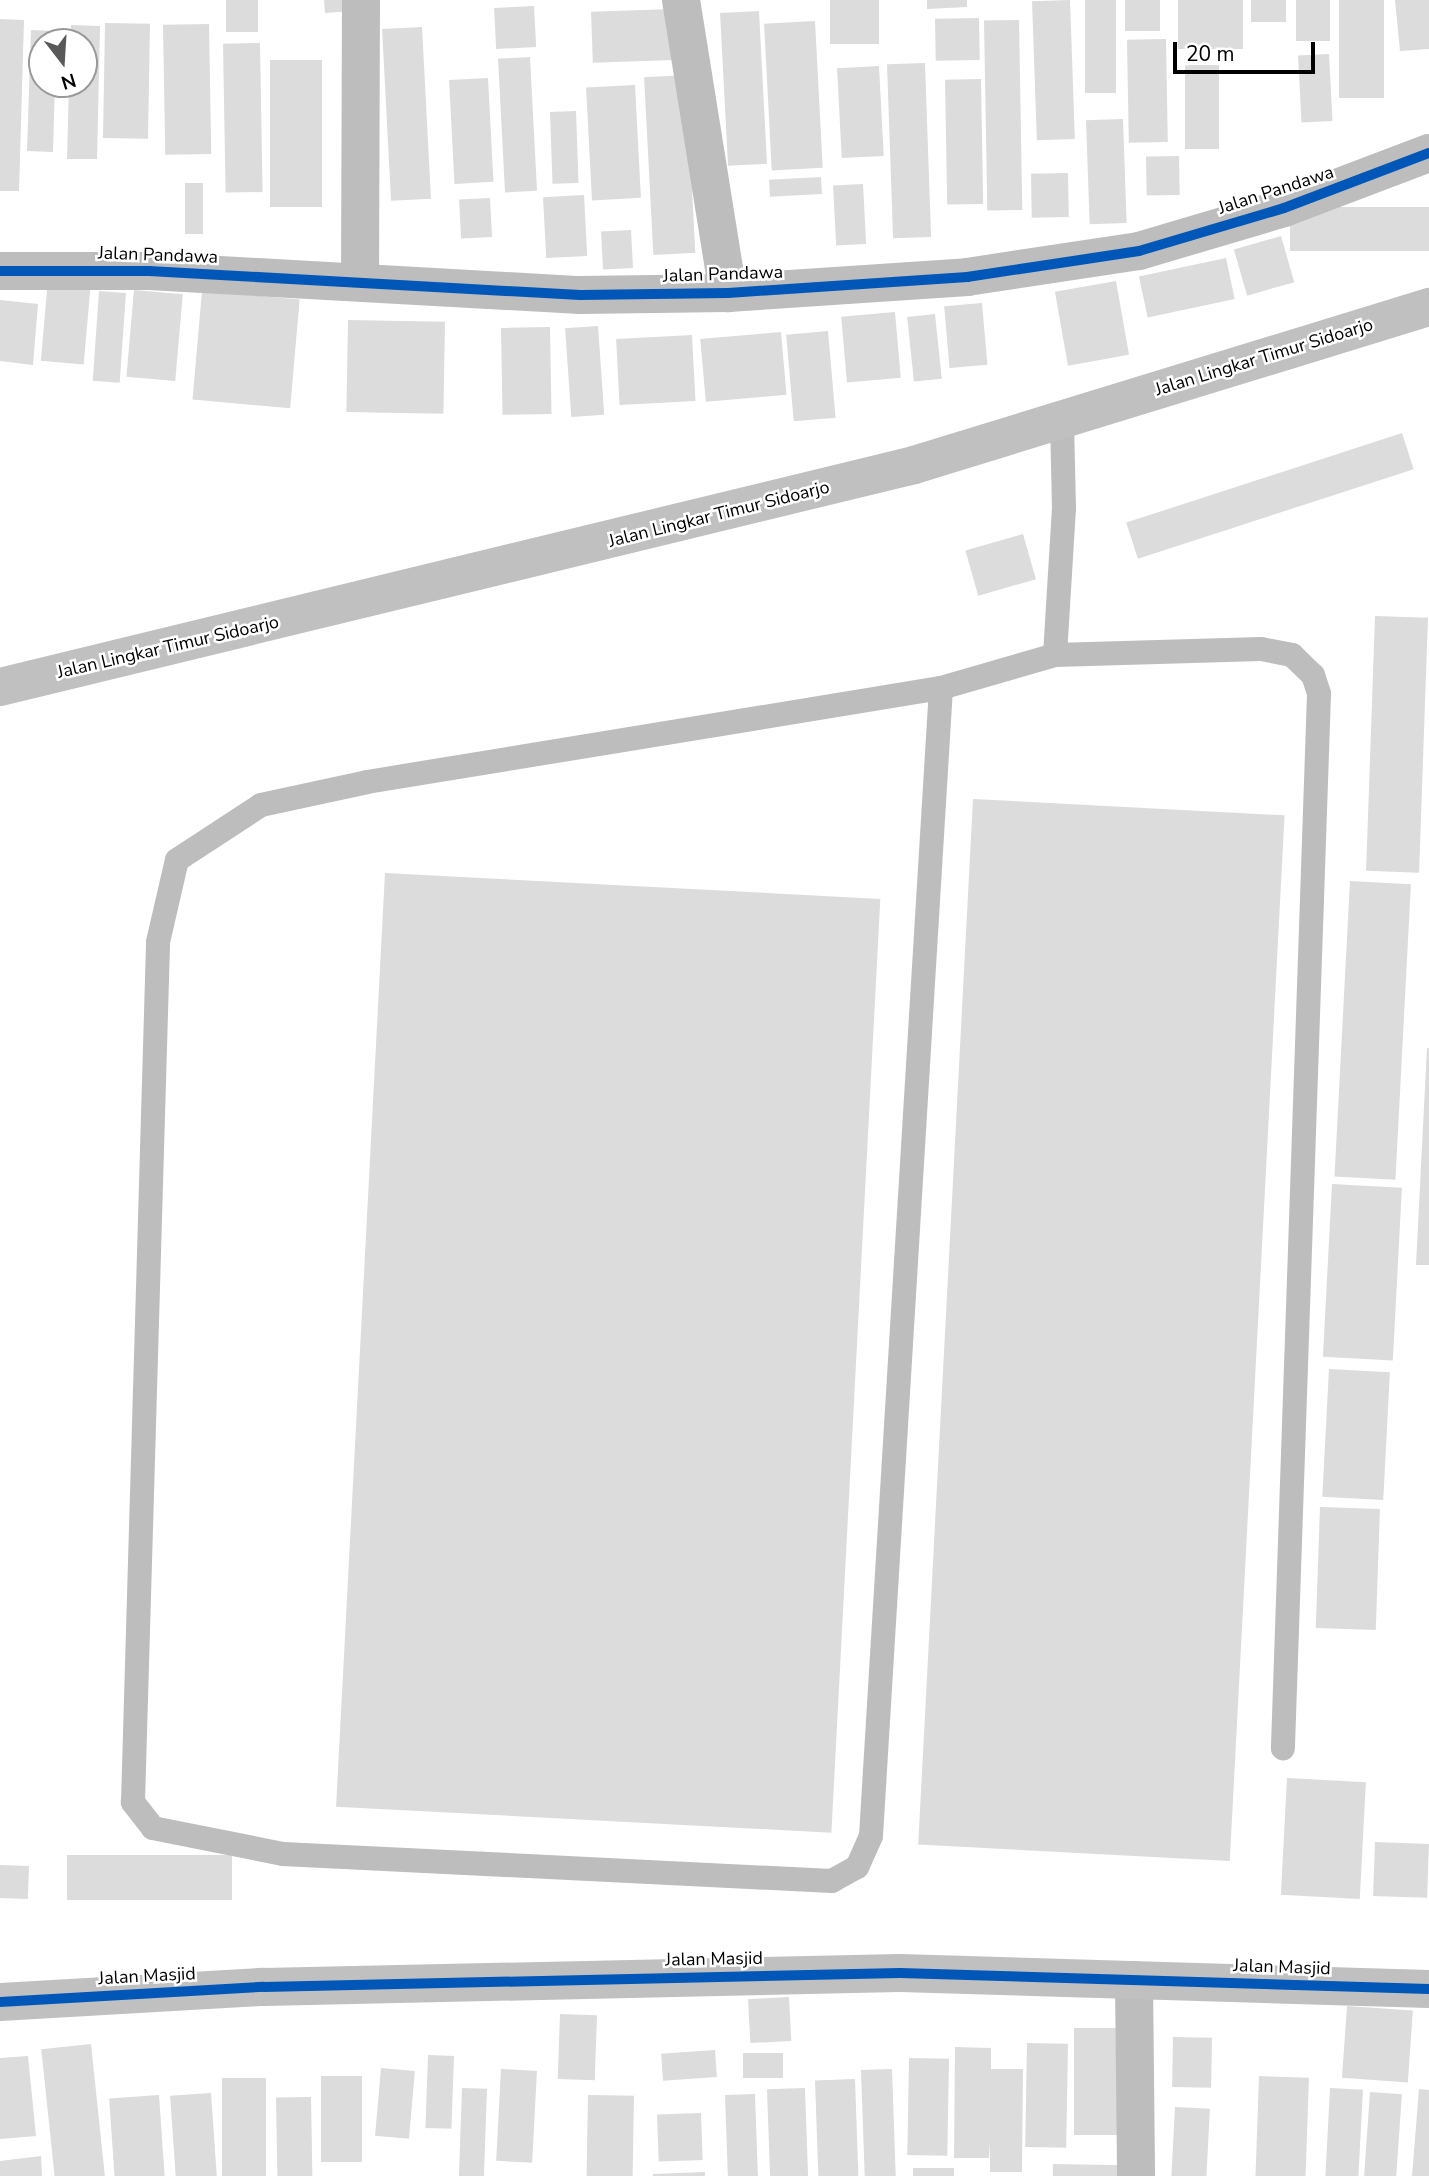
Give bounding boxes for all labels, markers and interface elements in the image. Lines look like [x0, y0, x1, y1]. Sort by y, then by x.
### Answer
north arrow [28, 28, 98, 98]
scale bar [1177, 28, 1319, 72]
text: 20 m [1186, 40, 1235, 68]
text: N [58, 67, 79, 96]
street label: Jalan Pandawa [1215, 161, 1337, 219]
street label: Jalan Pandawa [98, 242, 218, 268]
street label: Jalan Pandawa [663, 261, 783, 287]
street label: Jalan Lingkar Timur Sidoarjo [1152, 314, 1376, 400]
street label: Jalan Lingkar Timur Sidoarjo [606, 476, 832, 552]
street label: Jalan Lingkar Timur Sidoarjo [55, 611, 281, 683]
street label: Jalan Masjid [665, 1947, 763, 1971]
street label: Jalan Masjid [1233, 1955, 1331, 1979]
street label: Jalan Masjid [98, 1963, 196, 1989]

